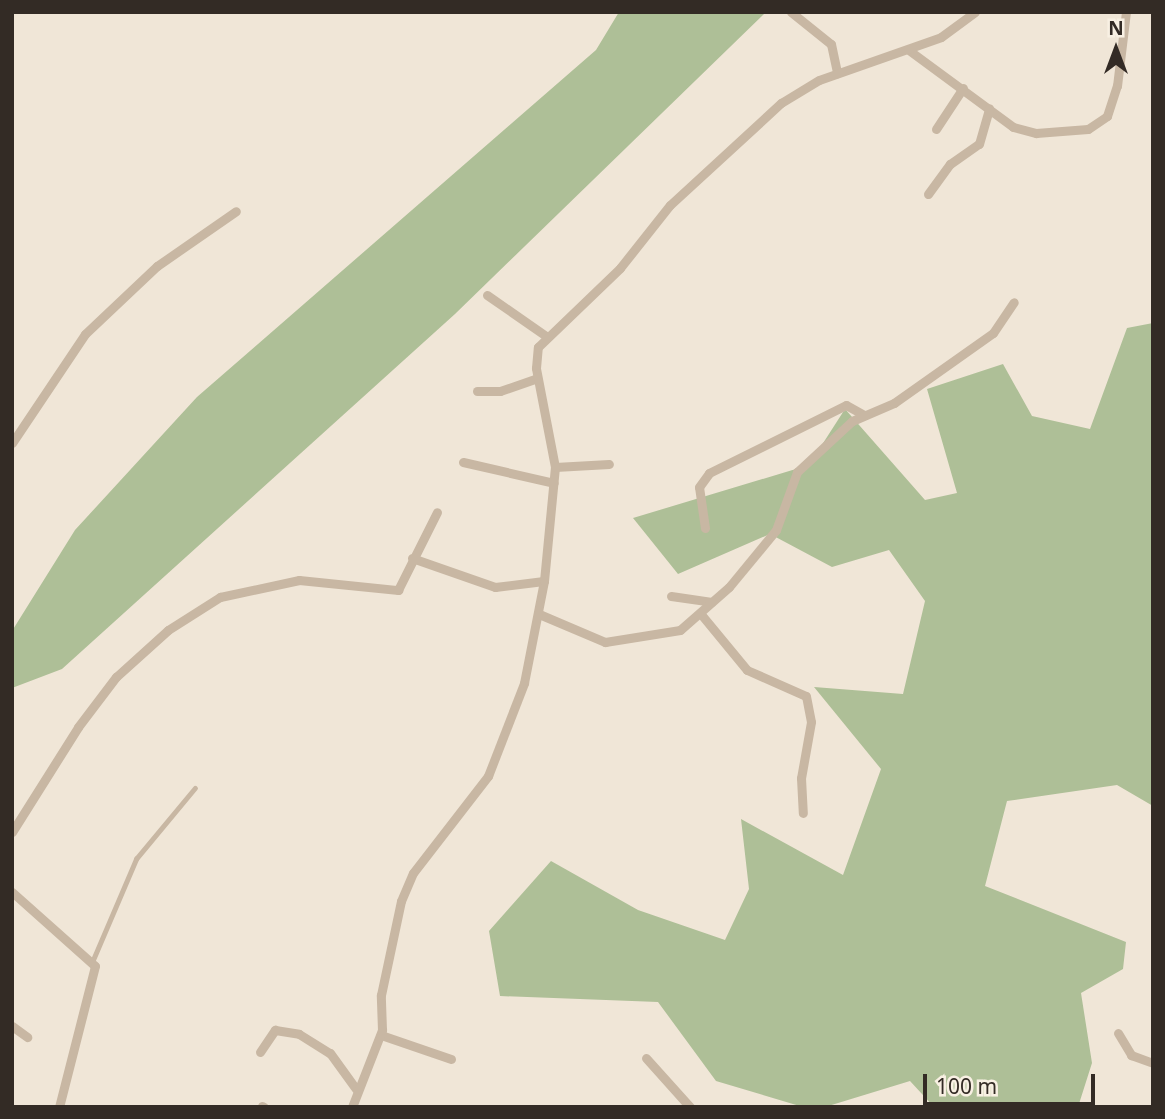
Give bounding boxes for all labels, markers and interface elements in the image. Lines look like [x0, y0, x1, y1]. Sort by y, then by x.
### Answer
north arrow [1081, 14, 1151, 84]
text: N [1108, 15, 1124, 41]
scale bar [927, 1060, 1098, 1104]
text: 100 m [936, 1072, 997, 1100]

